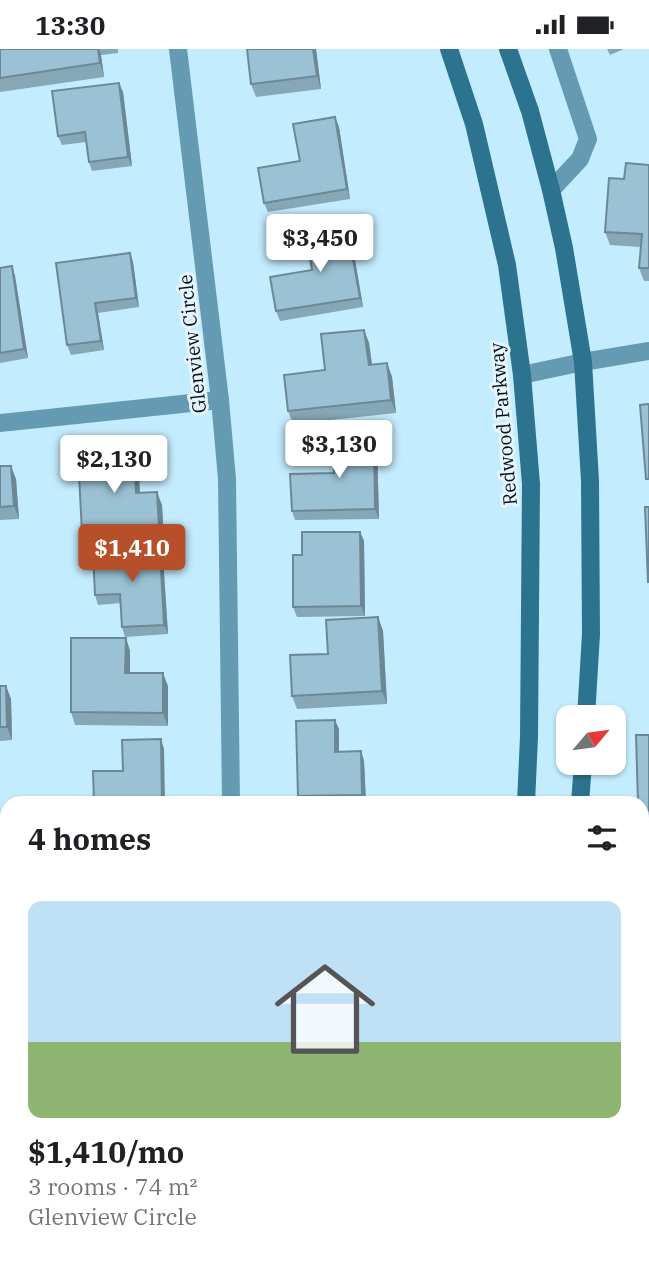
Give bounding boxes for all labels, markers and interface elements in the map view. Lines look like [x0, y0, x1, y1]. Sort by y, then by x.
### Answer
text: 13:30 [35, 8, 105, 42]
pin: $3,450 [263, 215, 377, 274]
text: $3,450 [282, 222, 358, 252]
street label: Glenview Circle [173, 273, 211, 415]
street label: Redwood Parkway [484, 341, 522, 506]
pin: $3,130 [282, 421, 396, 480]
text: $3,130 [301, 428, 377, 458]
pin: $2,130 [57, 435, 171, 495]
text: $2,130 [76, 443, 152, 473]
pin: $1,410 [75, 525, 189, 584]
text: $1,410 [94, 532, 170, 562]
north arrow [556, 705, 626, 775]
map controls [556, 705, 626, 775]
text: 4 homes [28, 819, 151, 858]
icon: filters [583, 819, 621, 857]
icon: home [262, 946, 388, 1072]
text: $1,410/mo [28, 1132, 184, 1171]
text: 3 rooms · 74 m² [28, 1171, 198, 1201]
text: Glenview Circle [28, 1201, 197, 1231]

